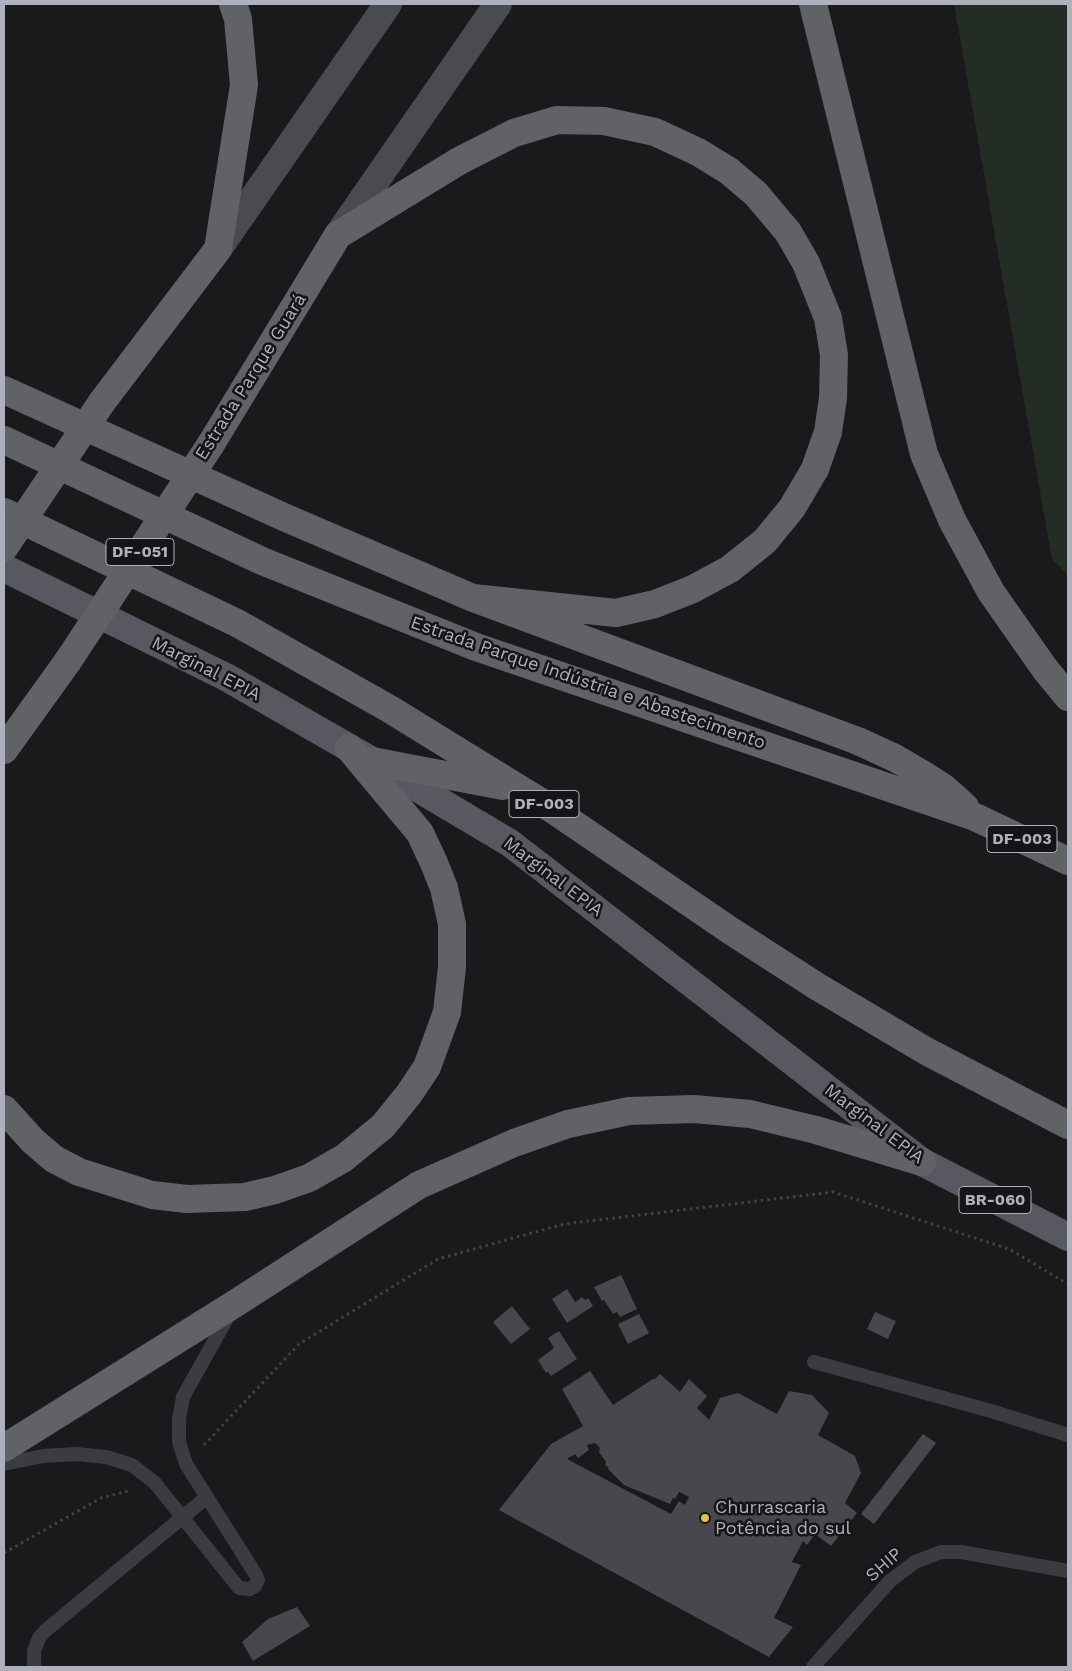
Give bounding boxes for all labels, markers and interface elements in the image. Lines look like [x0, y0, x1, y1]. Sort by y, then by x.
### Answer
street label: Estrada Parque Guará [191, 290, 311, 464]
road number: DF-051 [106, 538, 174, 566]
street label: Estrada Parque Indústria e Abastecimento [408, 612, 768, 754]
street label: Marginal EPIA [148, 632, 264, 706]
road number: DF-003 [509, 791, 579, 818]
road number: DF-003 [987, 826, 1057, 852]
street label: Marginal EPIA [499, 832, 607, 922]
street label: Marginal EPIA [820, 1079, 928, 1169]
road number: BR-060 [959, 1186, 1031, 1214]
place label: Churrascaria Potência do sul [715, 1497, 851, 1540]
marker: Churrascaria Potência do sul [699, 1512, 711, 1524]
street label: SHIP [861, 1543, 907, 1587]

